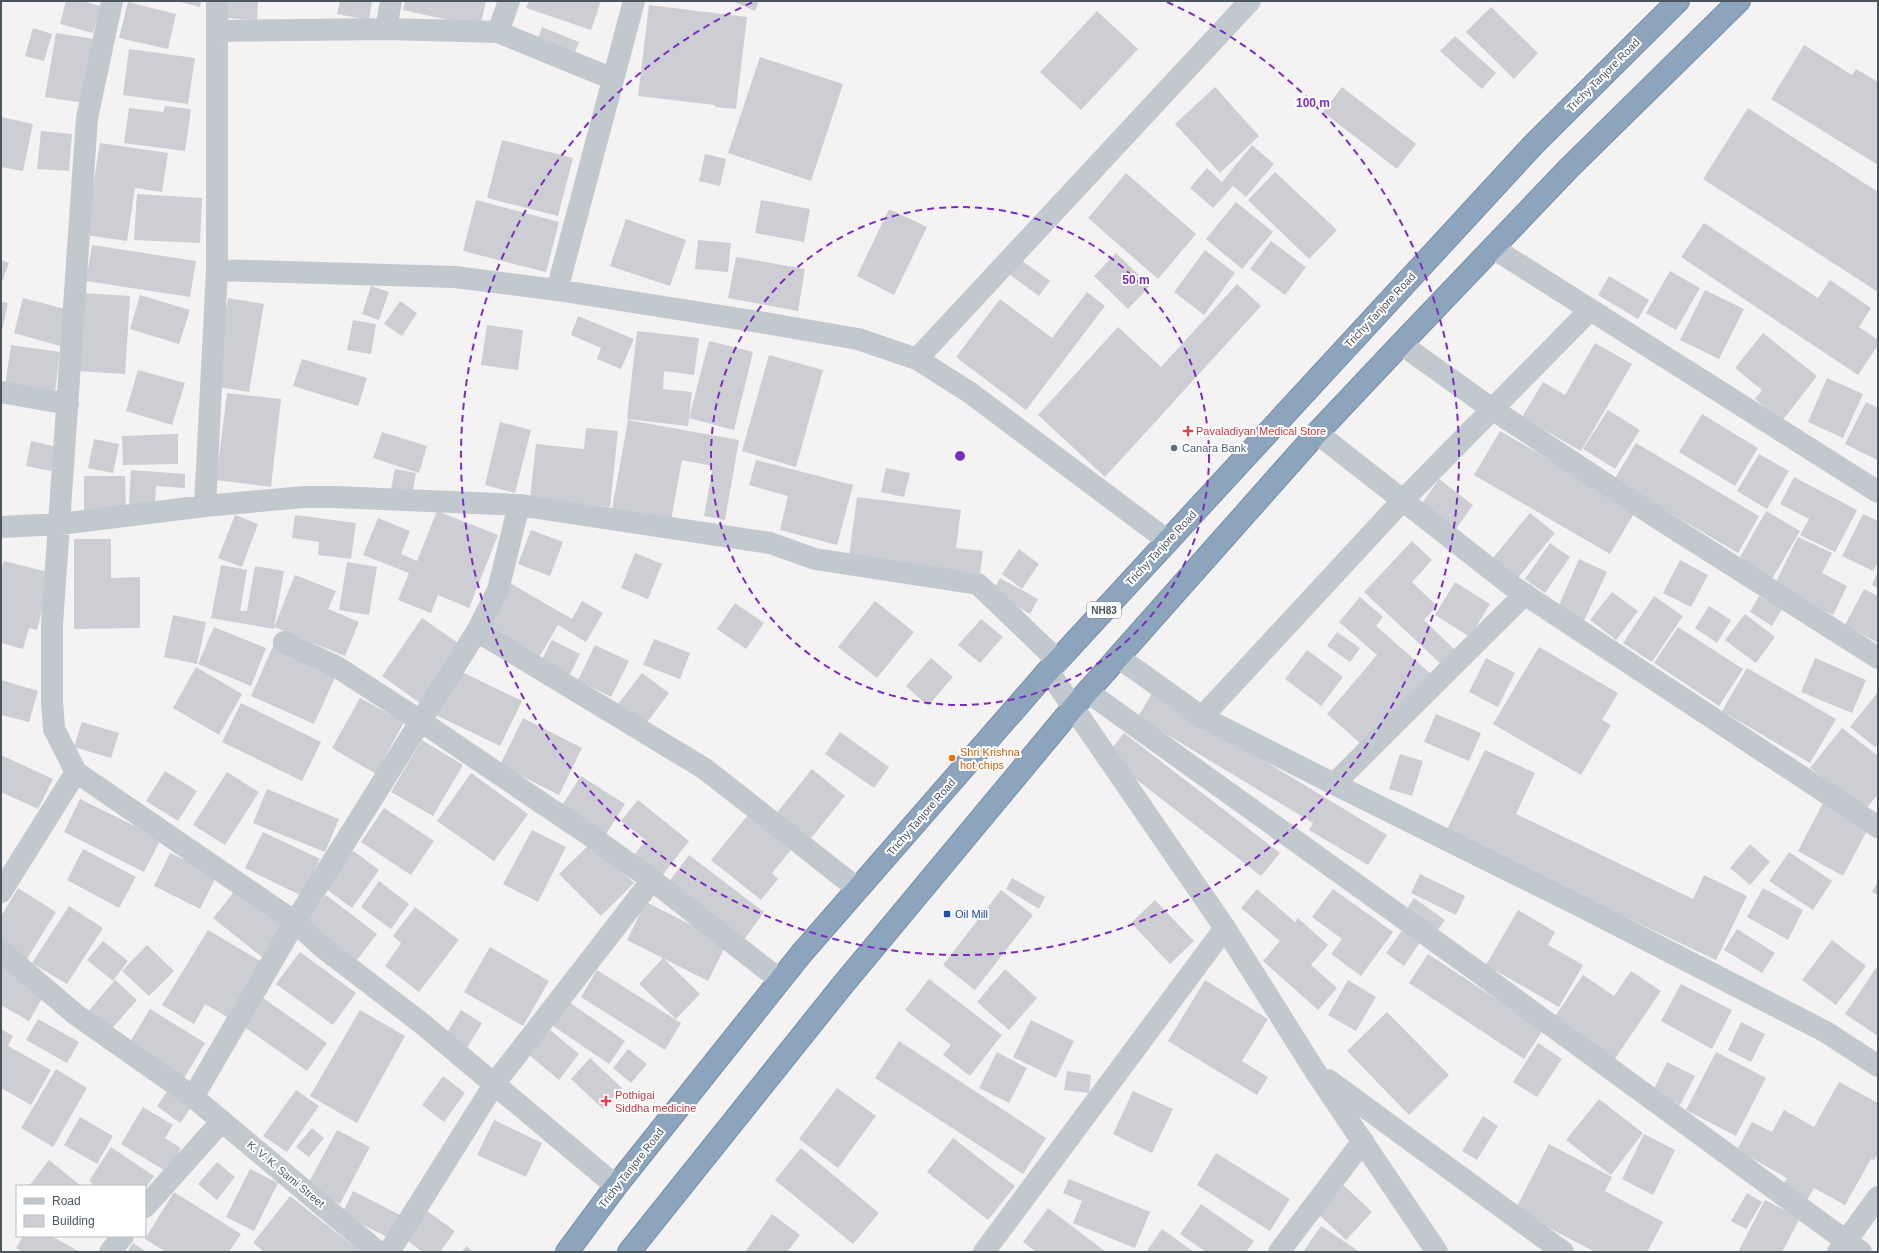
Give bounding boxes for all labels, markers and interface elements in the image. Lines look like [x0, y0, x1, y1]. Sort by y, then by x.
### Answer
street label: Trichy Tanjore Road [1564, 36, 1642, 114]
text: 100 m [1296, 96, 1330, 110]
street label: Trichy Tanjore Road [1342, 270, 1418, 350]
text: 50 m [1122, 273, 1150, 287]
place label: Pavaladiyan Medical Store [1196, 425, 1326, 437]
marker: Pavaladiyan Medical Store [1183, 426, 1193, 436]
place label: Canara Bank [1182, 442, 1247, 454]
marker: Canara Bank [1169, 443, 1179, 453]
centre of rings [953, 449, 967, 463]
street label: Trichy Tanjore Road [1123, 508, 1199, 588]
road number: NH83 [1087, 602, 1121, 618]
place label: Shri Krishna hot chips [960, 746, 1021, 771]
marker: Shri Krishna hot chips [947, 753, 957, 763]
street label: Trichy Tanjore Road [884, 776, 958, 858]
place label: Oil Mill [955, 908, 988, 920]
marker: Oil Mill [942, 909, 952, 919]
place label: Pothigai Siddha medicine [615, 1089, 696, 1114]
marker: Pothigai Siddha medicine [600, 1095, 612, 1107]
street label: Trichy Tanjore Road [596, 1126, 666, 1210]
street label: K. V. K. Sami Street [245, 1138, 327, 1210]
legend [16, 1185, 146, 1237]
text: Road [52, 1194, 81, 1208]
text: Building [52, 1214, 95, 1228]

